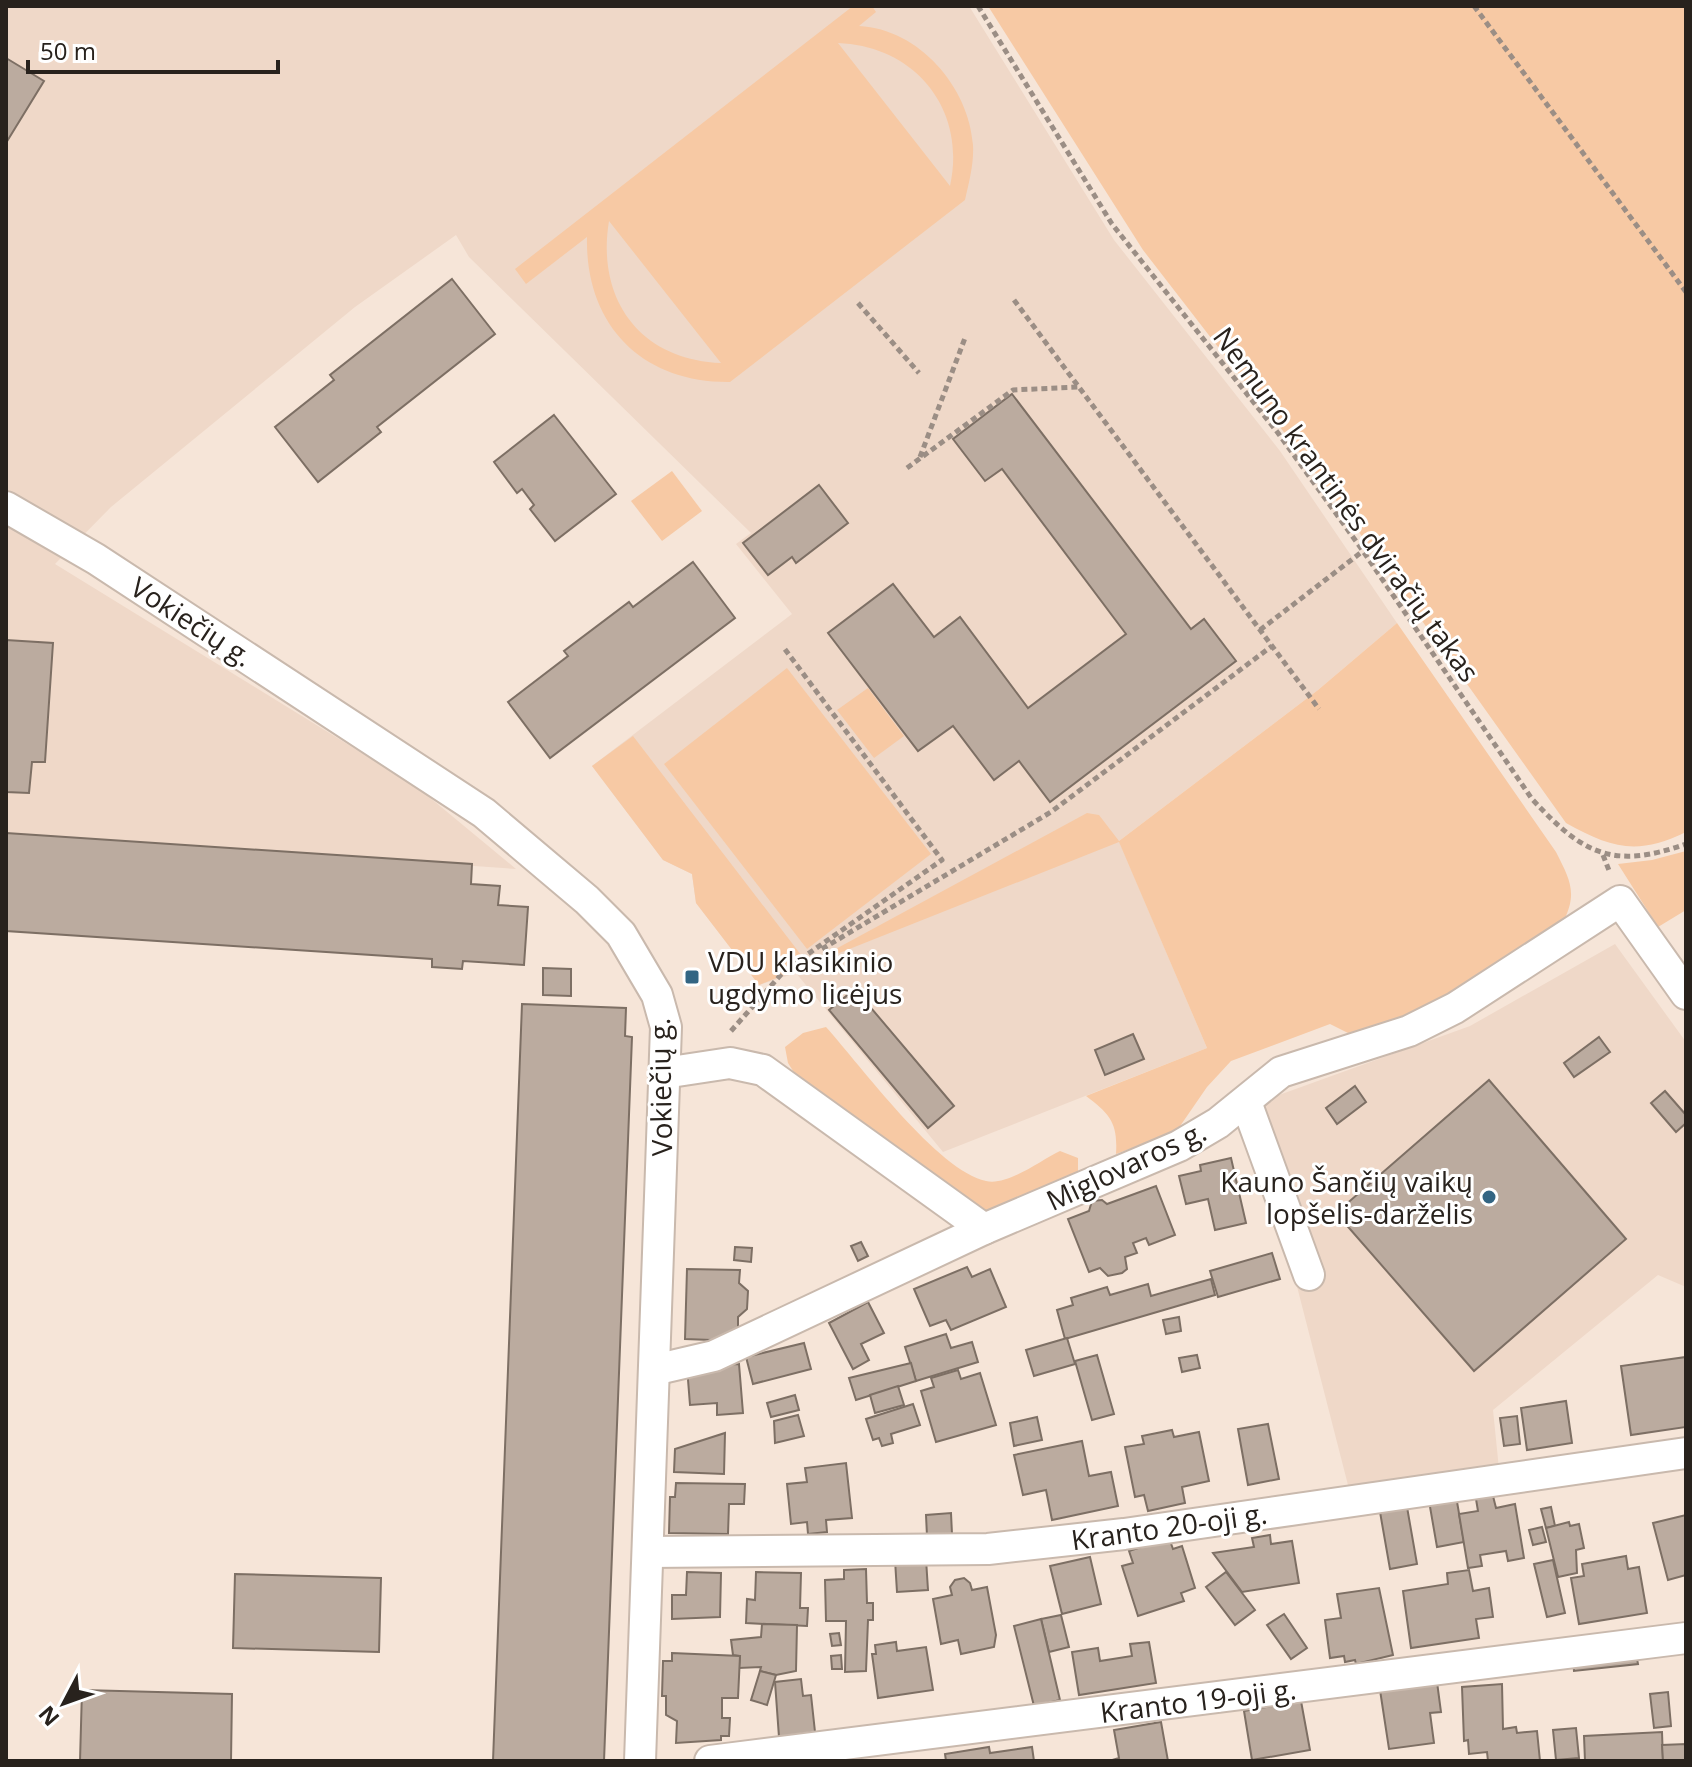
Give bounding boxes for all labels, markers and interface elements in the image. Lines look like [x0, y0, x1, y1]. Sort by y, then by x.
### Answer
scale bar [28, 24, 278, 74]
text: 50 m [40, 34, 96, 67]
street label: Nemuno krantinės dviračių takas [1205, 319, 1489, 689]
street label: Vokiečių g. [124, 567, 260, 675]
place label: VDU klasikinio ugdymo licėjus [708, 942, 902, 1012]
marker: VDU klasikinio ugdymo licėjus [683, 968, 701, 986]
street label: Vokiečių g. [640, 1017, 680, 1157]
street label: Miglovaros g. [1040, 1111, 1212, 1219]
place label: Kauno Šančių vaikų lopšelis-darželis [1220, 1162, 1473, 1232]
marker: Kauno Šančių vaikų lopšelis-darželis [1480, 1188, 1498, 1206]
street label: Kranto 20-oji g. [1069, 1493, 1269, 1559]
north arrow [24, 1663, 104, 1743]
street label: Kranto 19-oji g. [1098, 1669, 1298, 1731]
text: N [31, 1700, 65, 1733]

